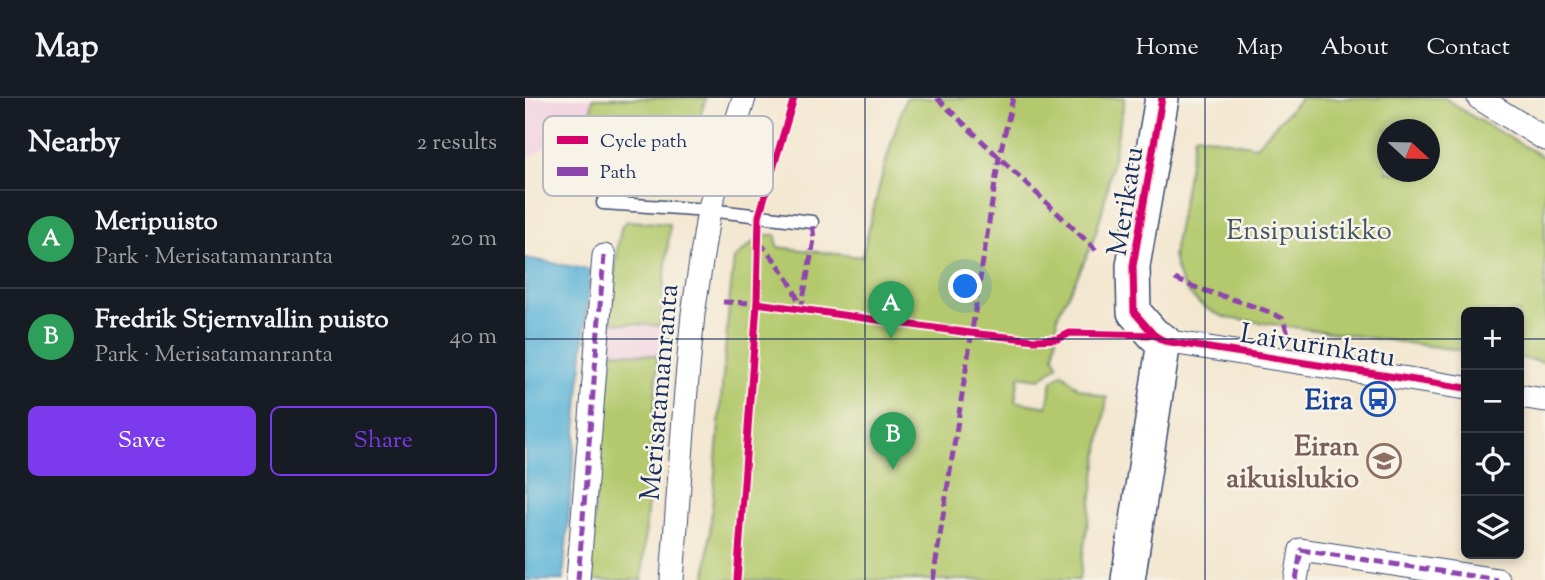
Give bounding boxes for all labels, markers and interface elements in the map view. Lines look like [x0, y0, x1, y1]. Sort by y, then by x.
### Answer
text: Map [35, 24, 99, 72]
text: Home [1136, 31, 1199, 65]
text: Map [1237, 31, 1283, 65]
text: About [1321, 31, 1388, 65]
text: Contact [1426, 31, 1510, 65]
legend [543, 116, 773, 196]
north arrow [1377, 119, 1440, 182]
text: Nearby [28, 122, 120, 165]
text: 2 results [417, 127, 497, 160]
text: Cycle path [600, 129, 687, 156]
street label: Merikatu [1099, 144, 1155, 259]
text: Path [600, 160, 637, 187]
text: Meripuisto [95, 204, 218, 241]
park label: Ensipuistikko [1226, 212, 1392, 252]
text: A [42, 223, 60, 256]
text: 20 m [450, 223, 497, 256]
text: Park · Merisatamanranta [95, 241, 333, 274]
your location [948, 269, 982, 303]
pin: A [868, 281, 914, 339]
street label: Merisatamanranta [632, 282, 690, 502]
text: Fredrik Stjernvallin puisto [95, 302, 389, 339]
map controls [1461, 307, 1524, 559]
button: + [1461, 307, 1524, 370]
street label: Laivurinkatu [1237, 315, 1398, 379]
text: B [44, 321, 58, 354]
text: 40 m [450, 321, 497, 354]
text: Park · Merisatamanranta [95, 339, 333, 372]
button: − [1461, 370, 1524, 433]
bus stop icon: Eira [1359, 380, 1397, 418]
place label: Eira [1305, 382, 1353, 422]
button: Save [28, 406, 256, 476]
button: Share [270, 406, 497, 476]
pin: B [870, 412, 916, 470]
place label: Eiran aikuislukio [1226, 428, 1359, 500]
button: locate [1461, 433, 1524, 496]
school or university icon: Eiran aikuislukio [1365, 442, 1403, 480]
button: layers [1461, 496, 1524, 559]

